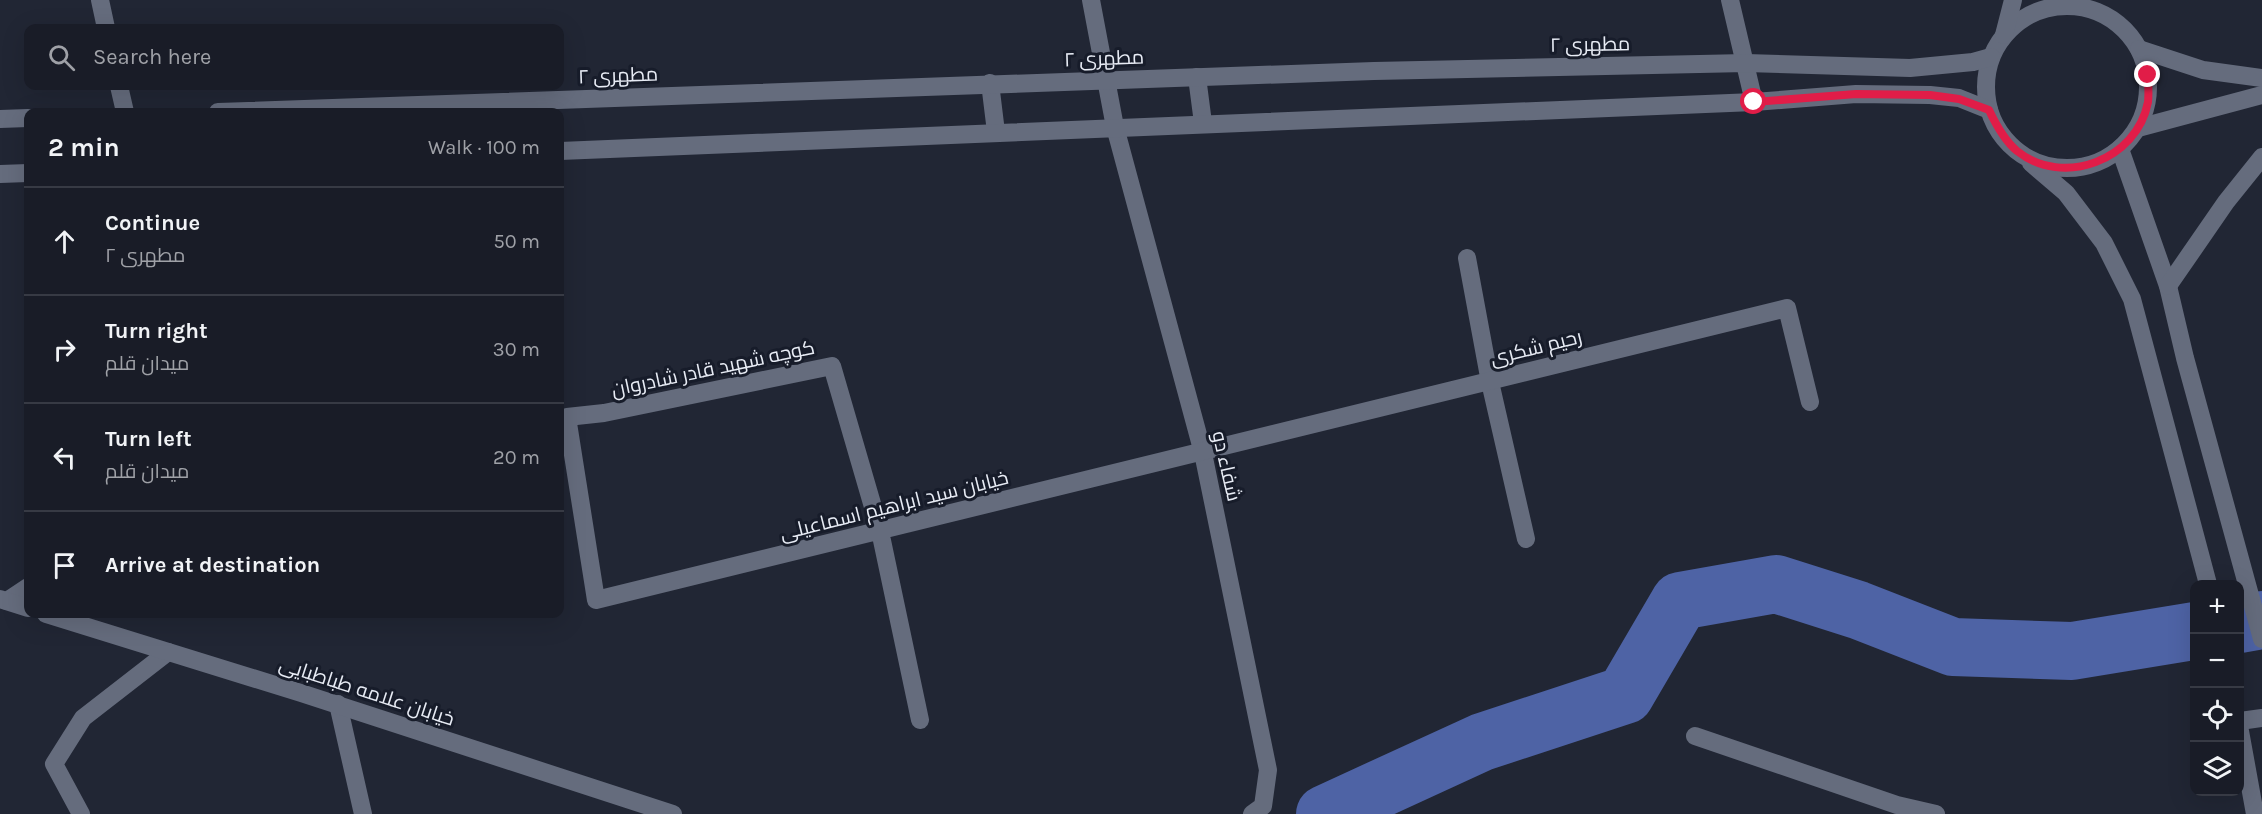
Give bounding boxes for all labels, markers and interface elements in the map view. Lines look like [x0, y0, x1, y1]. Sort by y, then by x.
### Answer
search box [24, 24, 564, 90]
street label: مطهری ۲ [1550, 32, 1630, 58]
icon: search [45, 41, 78, 74]
text: Search here [93, 44, 211, 70]
street label: مطهری ۲ [1064, 46, 1145, 72]
route end [2134, 61, 2160, 87]
street label: مطهری ۲ [578, 63, 659, 89]
route start [1740, 88, 1766, 114]
text: 2 min [48, 132, 120, 163]
text: Walk · 100 m [428, 136, 540, 159]
text: Continue [105, 210, 200, 236]
icon: ahead [48, 225, 81, 258]
text: 50 m [493, 230, 540, 253]
text: مطهری ۲ [105, 244, 185, 267]
text: Turn right [105, 318, 208, 344]
street label: رحیم شکری [1488, 325, 1585, 372]
icon: right [48, 333, 81, 366]
street label: کوچه شهید قادر شادروان [609, 336, 817, 402]
text: 30 m [493, 338, 540, 361]
text: میدان قلم [105, 352, 189, 375]
text: Turn left [105, 426, 192, 452]
street label: شفاء دو [1207, 429, 1246, 503]
icon: left [48, 441, 81, 474]
text: 20 m [493, 446, 540, 469]
text: میدان قلم [105, 460, 189, 483]
street label: خیابان سید ابراهیم اسماعیلی [777, 466, 1011, 547]
icon: arrive [48, 549, 81, 582]
text: Arrive at destination [105, 552, 320, 578]
map controls [2190, 580, 2244, 796]
button: + [2190, 580, 2244, 634]
button: − [2190, 634, 2244, 688]
street label: خیابان علامه طباطبایی [276, 652, 457, 732]
button: locate [2190, 688, 2244, 742]
button: layers [2190, 742, 2244, 796]

